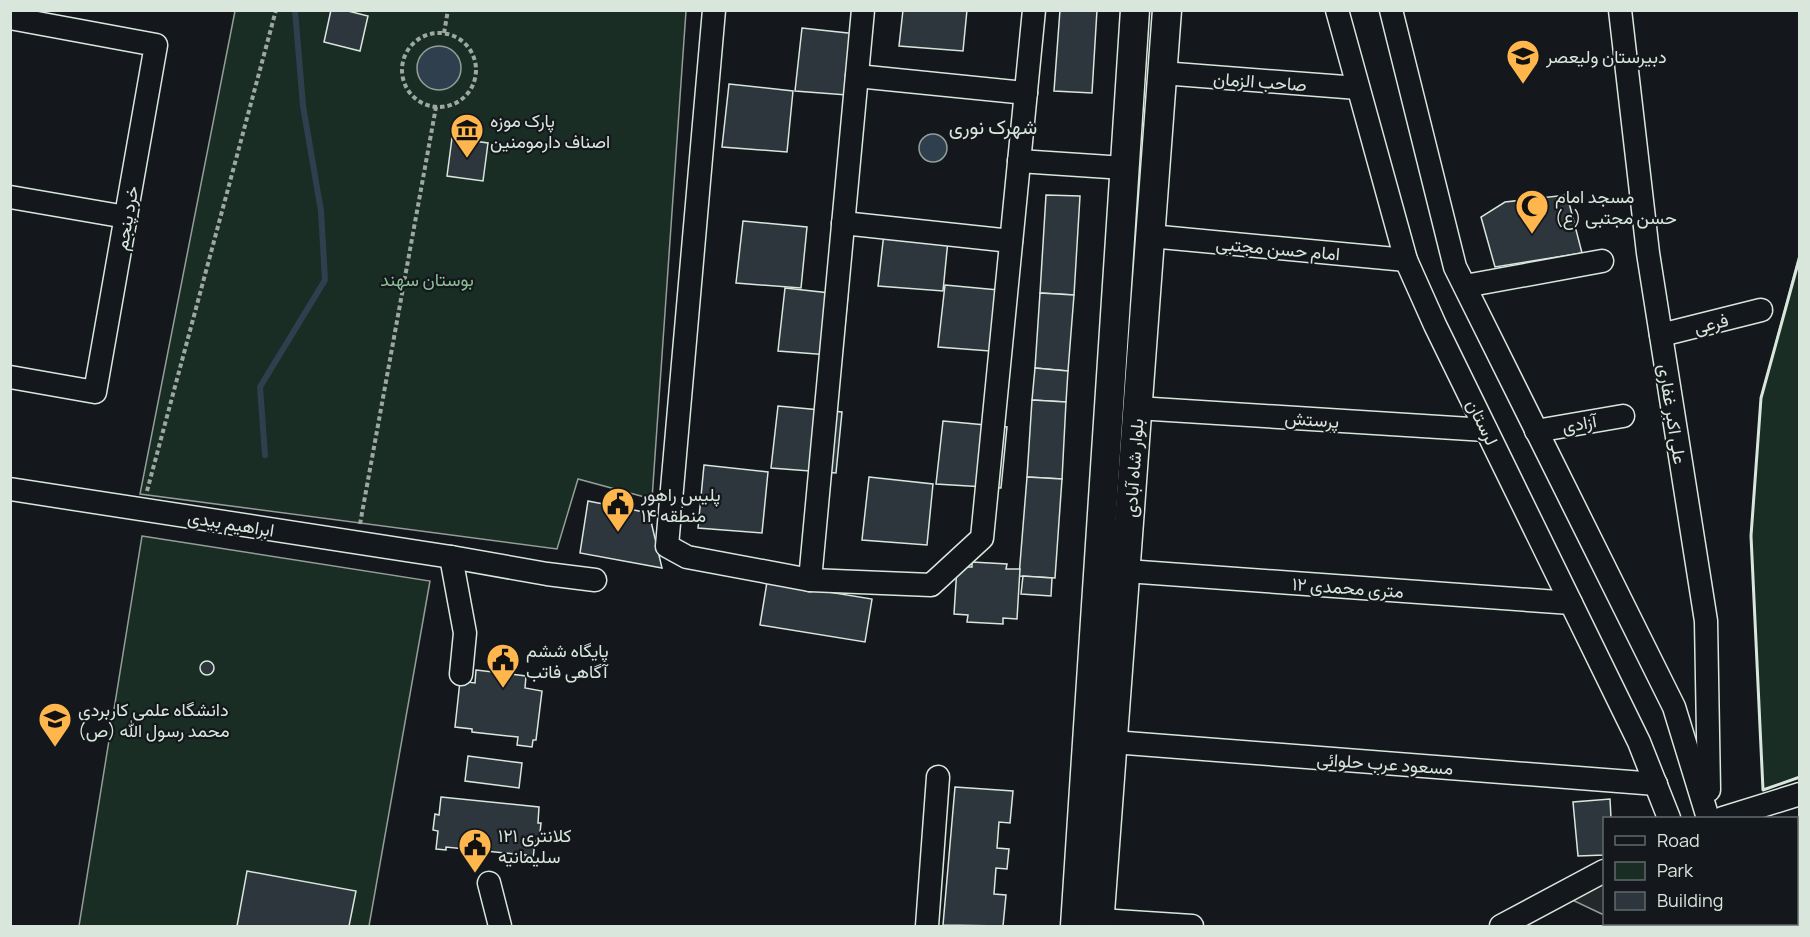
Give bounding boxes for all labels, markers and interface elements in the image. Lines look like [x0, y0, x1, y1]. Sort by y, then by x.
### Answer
school or university icon: دبیرستان ولیعصر [1505, 38, 1541, 85]
place label: دبیرستان ولیعصر [1545, 44, 1667, 68]
street label: صاحب الزمان [1212, 66, 1308, 96]
place label: پارک موزه اصناف دارمومنین [490, 108, 610, 153]
museum icon: پارک موزه اصناف دارمومنین [449, 112, 485, 159]
district label: شهرک نوری [949, 113, 1037, 140]
street label: خرد پنجم [109, 184, 144, 252]
place label: مسجد امام حسن مجتبی (ع) [1555, 184, 1677, 230]
mosque icon: مسجد امام حسن مجتبی (ع) [1514, 188, 1550, 235]
street label: امام حسن مجتبی [1215, 231, 1341, 266]
park label: بوستان سهند [380, 267, 474, 291]
street label: فرعی [1691, 307, 1731, 339]
street label: علی اکبر غفاری [1653, 362, 1693, 466]
street label: لرستان [1462, 395, 1504, 449]
street label: پرستش [1284, 405, 1340, 434]
street label: آزادی [1560, 408, 1600, 438]
street label: بلوار شاه آبادی [1118, 418, 1148, 518]
place label: پلیس راهور منطقه ۱۴ [640, 482, 721, 527]
public building icon: پلیس راهور منطقه ۱۴ [600, 486, 636, 533]
street label: ابراهیم بیدی [186, 504, 276, 543]
street label: ۱۲ متری محمدی [1291, 571, 1405, 603]
place label: پایگاه ششم آگاهی فاتب [526, 638, 609, 683]
public building icon: پایگاه ششم آگاهی فاتب [485, 642, 521, 689]
place label: دانشگاه علمی کاربردی محمد رسول الله (ص) [78, 697, 229, 742]
school or university icon: دانشگاه علمی کاربردی محمد رسول الله (ص) [37, 701, 73, 748]
street label: مسعود عرب حلوائی [1316, 746, 1454, 780]
legend [1603, 817, 1798, 925]
place label: كلانتری ١٢١ سلیمانیه [498, 823, 571, 868]
public building icon: كلانتری ١٢١ سلیمانیه [457, 827, 493, 874]
text: Road [1657, 828, 1700, 852]
text: Park [1657, 858, 1694, 882]
text: Building [1657, 888, 1723, 912]

